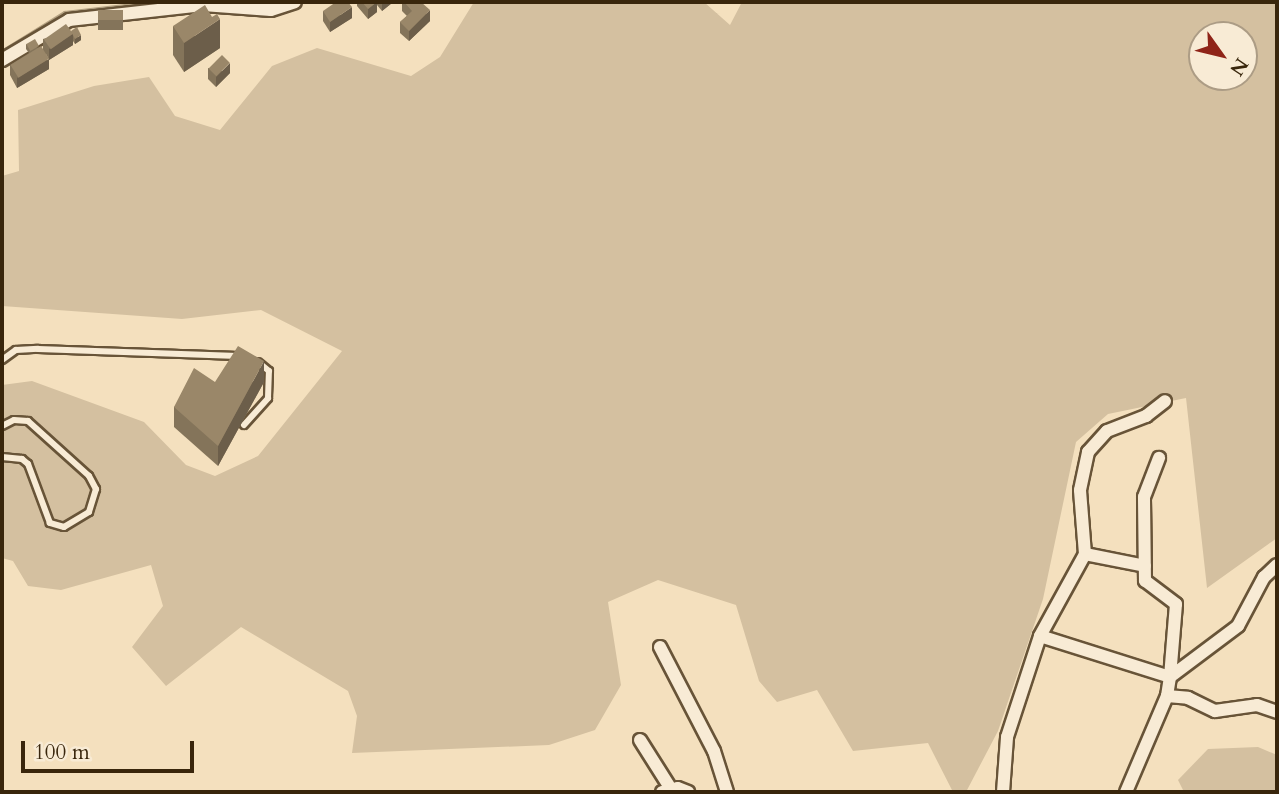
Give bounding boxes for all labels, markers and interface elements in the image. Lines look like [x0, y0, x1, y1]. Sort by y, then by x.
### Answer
north arrow [1188, 21, 1258, 91]
text: N [1223, 53, 1254, 81]
scale bar [24, 728, 198, 772]
text: 100 m [34, 738, 90, 767]

